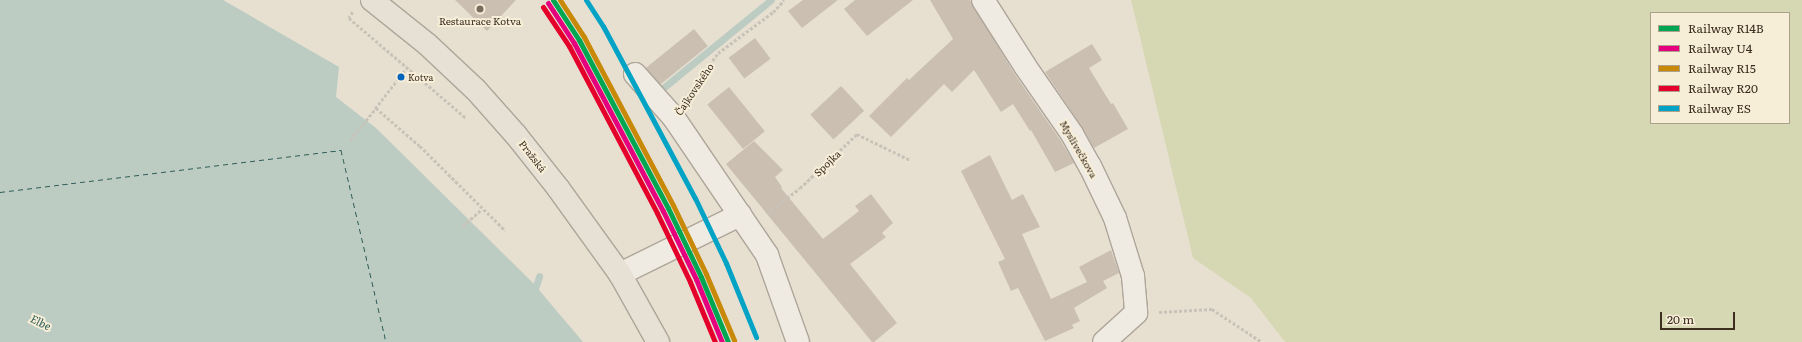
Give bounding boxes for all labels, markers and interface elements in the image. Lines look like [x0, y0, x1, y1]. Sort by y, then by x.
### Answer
marker: Restaurace Kotva [475, 4, 485, 14]
legend [1650, 12, 1790, 124]
place label: Restaurace Kotva [439, 15, 521, 27]
text: Railway R14B [1688, 19, 1764, 37]
text: Railway U4 [1688, 39, 1752, 57]
text: Railway R15 [1688, 59, 1756, 77]
street label: Čajkovského [672, 61, 716, 117]
marker: Kotva [396, 72, 406, 82]
place label: Kotva [408, 72, 433, 82]
text: Railway R20 [1688, 79, 1758, 97]
text: Railway ES [1688, 99, 1751, 117]
street label: Myslivečkova [1058, 118, 1100, 180]
street label: Pražská [517, 138, 549, 174]
street label: Spojka [811, 147, 843, 179]
scale bar [1662, 304, 1737, 330]
text: 20 m [1667, 310, 1694, 328]
water label: Elbe [29, 311, 53, 333]

